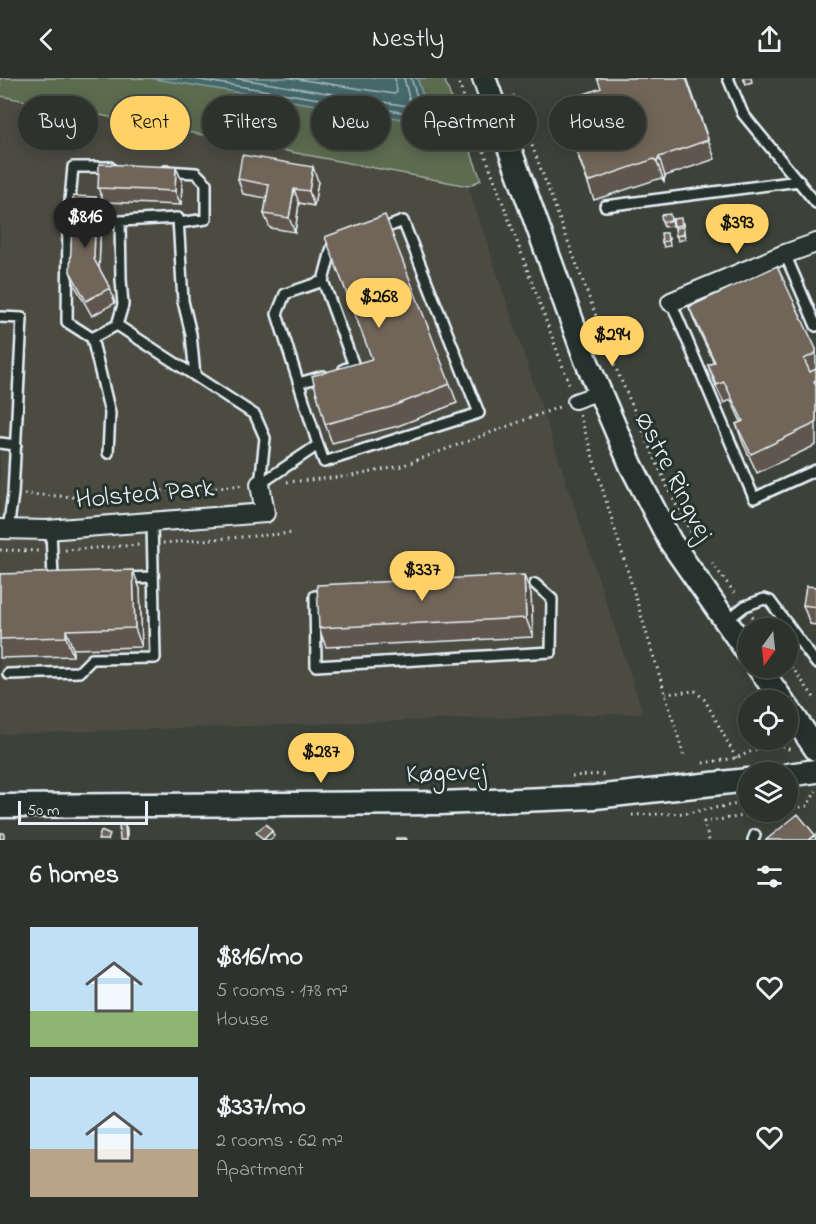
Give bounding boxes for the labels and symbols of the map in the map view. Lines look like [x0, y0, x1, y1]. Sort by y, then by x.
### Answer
pin: $816 [49, 198, 121, 249]
pin: $393 [701, 204, 773, 255]
pin: $268 [343, 278, 415, 329]
pin: $294 [576, 316, 648, 367]
street label: Østre Ringvej [623, 405, 723, 550]
street label: Holsted Park [74, 469, 216, 520]
pin: $337 [386, 551, 458, 602]
north arrow [738, 618, 798, 678]
pin: $287 [285, 733, 357, 784]
street label: Køgevej [405, 753, 487, 795]
scale bar [18, 798, 148, 826]

